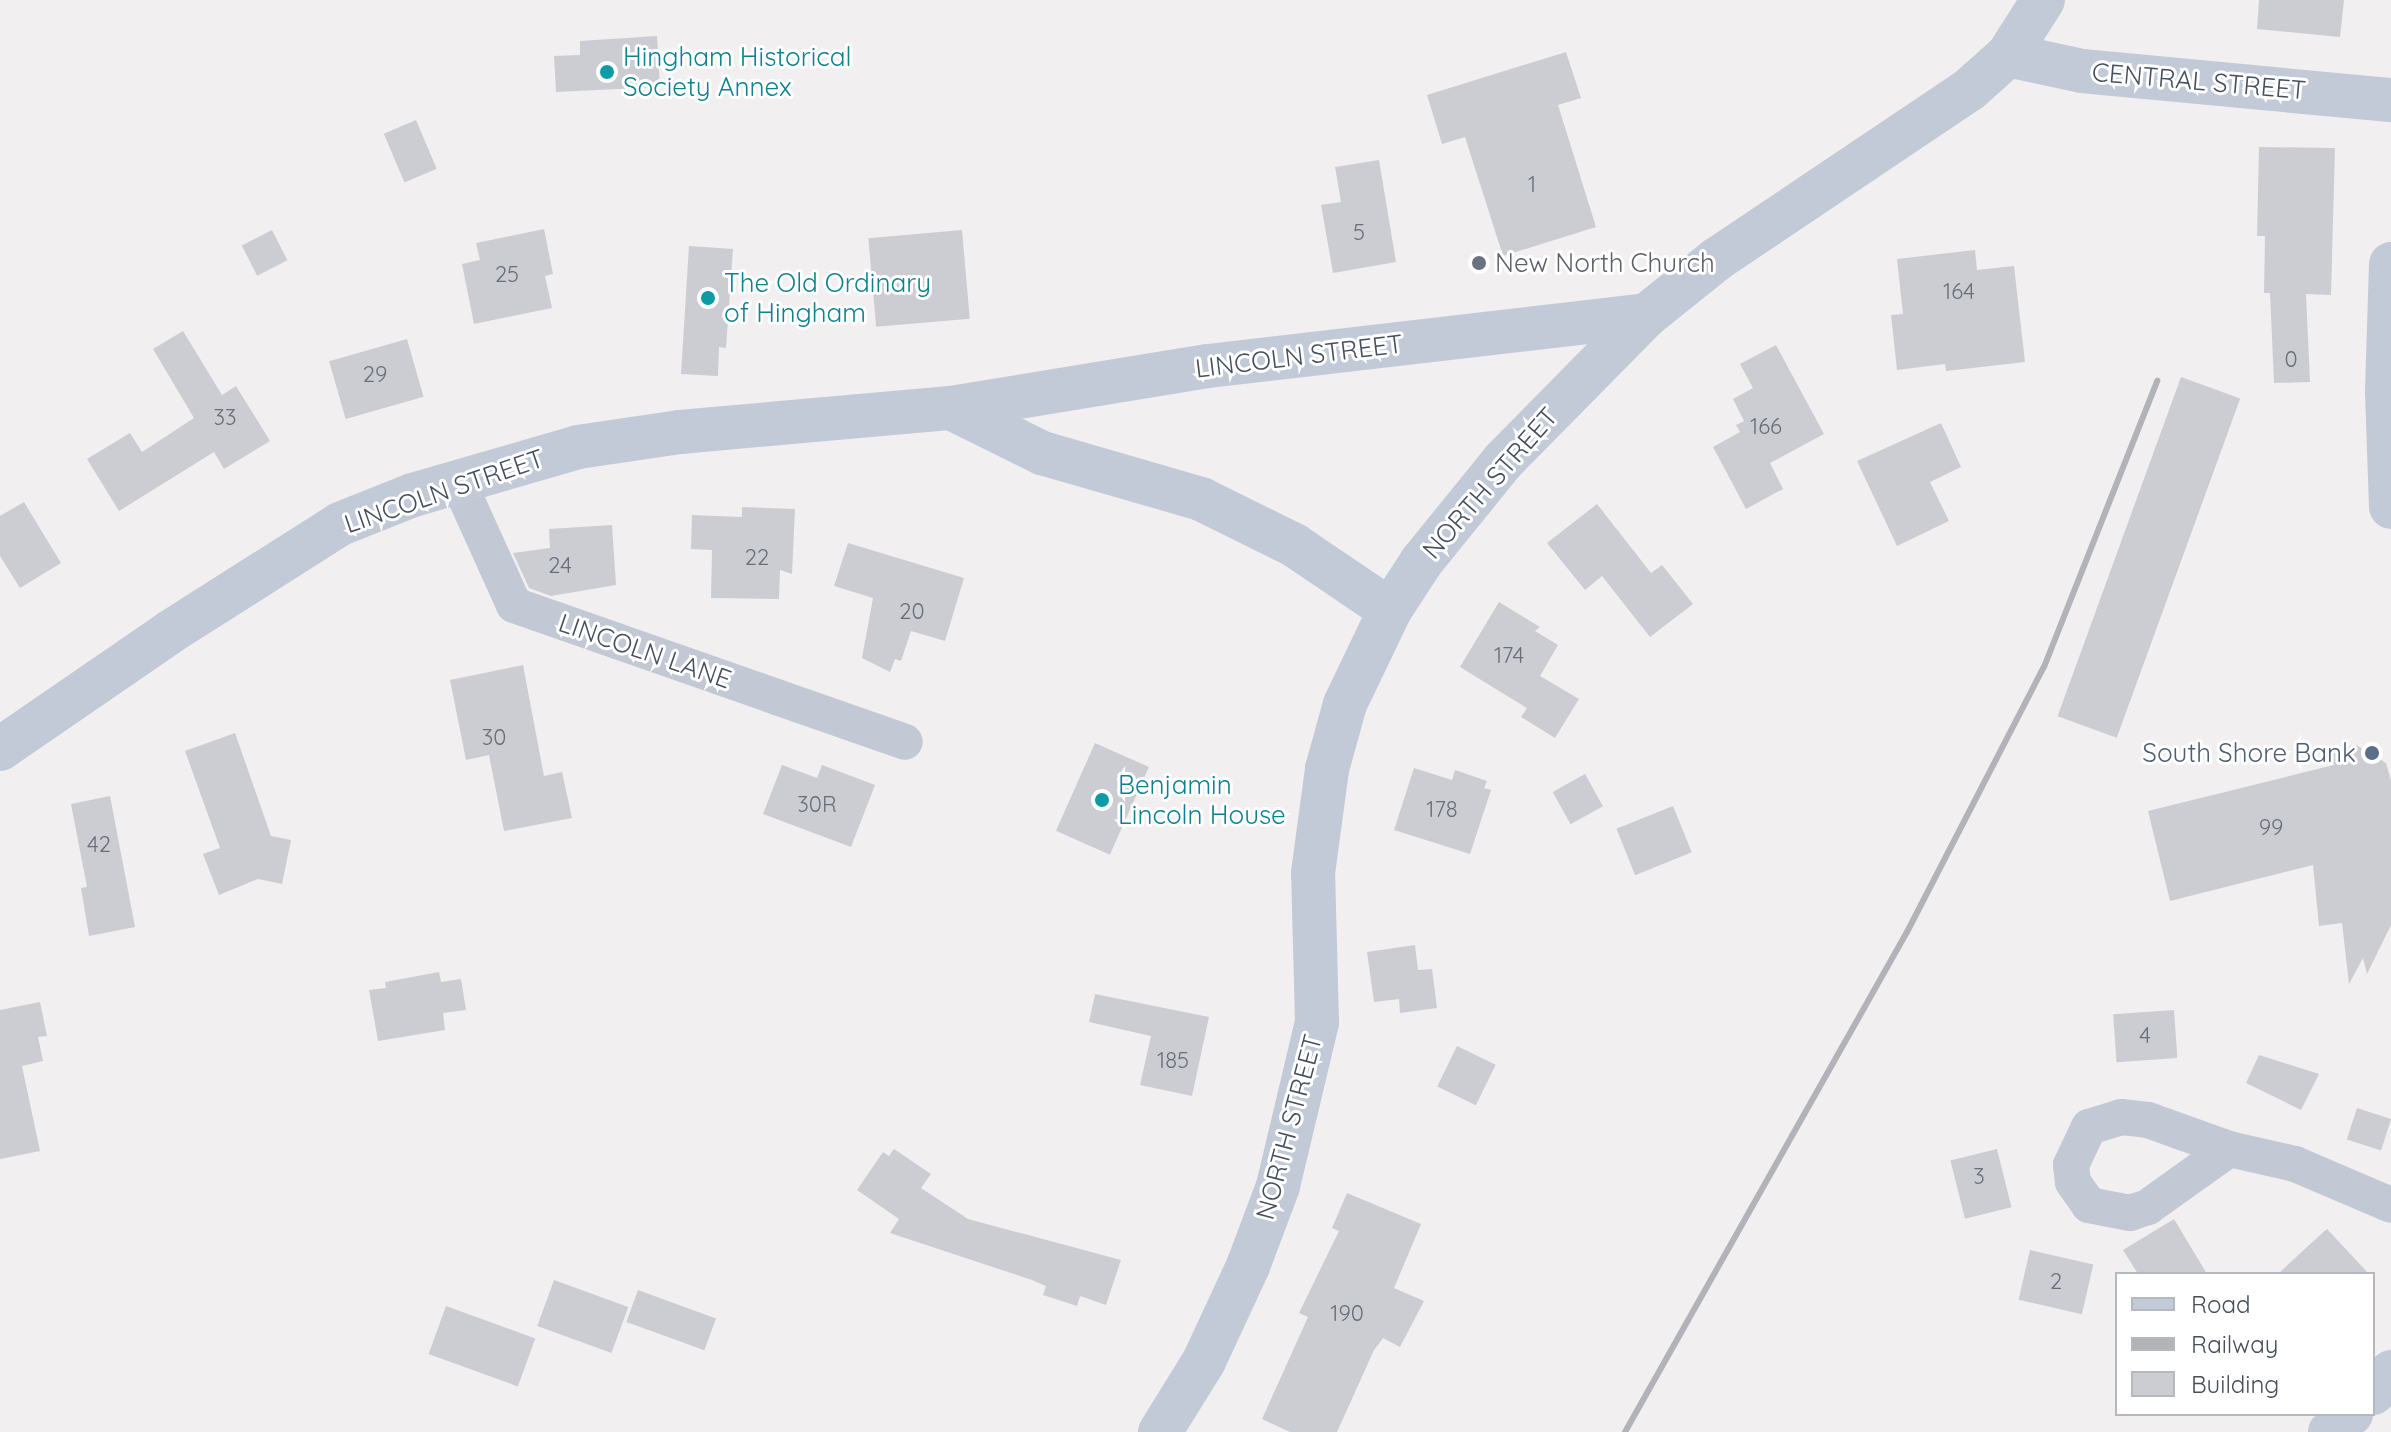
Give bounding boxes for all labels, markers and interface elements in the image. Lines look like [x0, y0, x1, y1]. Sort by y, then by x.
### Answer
place label: Hingham Historical Society Annex [623, 41, 852, 102]
street label: CENTRAL STREET [2091, 56, 2307, 106]
marker: Hingham Historical Society Annex [598, 63, 616, 81]
house number: 1 [1528, 172, 1536, 198]
house number: 5 [1353, 220, 1365, 246]
place label: New North Church [1495, 247, 1715, 279]
marker: New North Church [1470, 254, 1488, 272]
house number: 25 [495, 262, 519, 288]
place label: The Old Ordinary of Hingham [724, 267, 931, 328]
house number: 164 [1943, 279, 1975, 305]
marker: The Old Ordinary of Hingham [699, 289, 717, 307]
street label: LINCOLN STREET [1193, 328, 1405, 384]
house number: 0 [2284, 347, 2298, 373]
house number: 29 [363, 362, 387, 388]
street label: NORTH STREET [1416, 401, 1564, 565]
house number: 33 [213, 405, 237, 431]
house number: 166 [1750, 414, 1782, 440]
street label: LINCOLN STREET [340, 442, 548, 540]
house number: 22 [745, 545, 769, 571]
house number: 24 [548, 553, 572, 579]
house number: 20 [899, 599, 925, 625]
street label: LINCOLN LANE [555, 607, 735, 695]
house number: 174 [1494, 643, 1524, 669]
house number: 30 [482, 725, 506, 751]
place label: South Shore Bank [2142, 737, 2356, 769]
marker: South Shore Bank [2363, 744, 2381, 762]
place label: Benjamin Lincoln House [1118, 769, 1286, 830]
marker: Benjamin Lincoln House [1093, 791, 1111, 809]
house number: 30R [797, 792, 837, 818]
house number: 178 [1426, 797, 1458, 823]
house number: 99 [2259, 815, 2283, 841]
house number: 42 [87, 832, 111, 858]
house number: 4 [2139, 1023, 2151, 1049]
street label: NORTH STREET [1249, 1031, 1329, 1223]
house number: 185 [1157, 1048, 1189, 1074]
house number: 3 [1973, 1164, 1985, 1190]
house number: 2 [2050, 1269, 2062, 1295]
legend [2115, 1272, 2375, 1416]
text: Road [2191, 1289, 2251, 1319]
house number: 190 [1330, 1301, 1364, 1327]
text: Railway [2191, 1329, 2278, 1359]
text: Building [2191, 1369, 2279, 1399]

